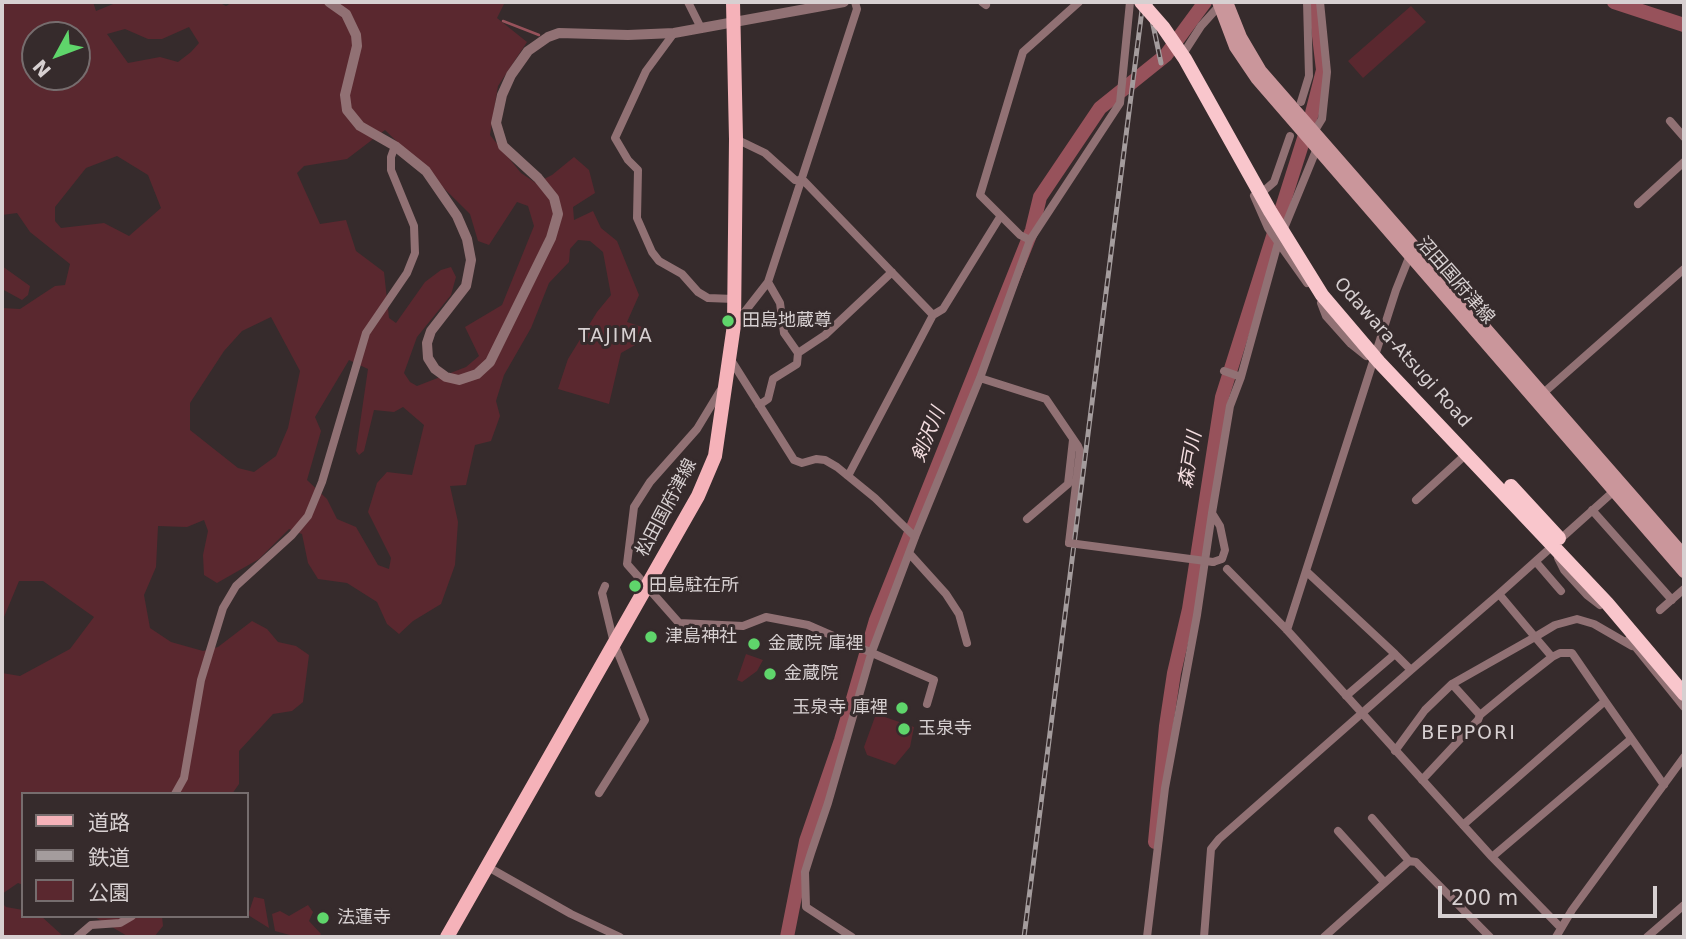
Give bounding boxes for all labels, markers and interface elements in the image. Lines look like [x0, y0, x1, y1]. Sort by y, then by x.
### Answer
north arrow [21, 21, 91, 91]
text: N [28, 55, 55, 82]
street label: 沼田国府津線 [1411, 233, 1499, 329]
street label: Odawara-Atsugi Road [1329, 274, 1475, 432]
place label: 田島地蔵尊 [742, 310, 832, 332]
marker: 田島地蔵尊 [720, 313, 736, 329]
district label: TAJIMA [579, 326, 653, 348]
water label: 剣沢川 [908, 404, 950, 466]
water label: 森戸川 [1175, 430, 1207, 490]
street label: 松田国府津線 [632, 455, 702, 561]
place label: 田島駐在所 [649, 575, 739, 597]
marker: 田島駐在所 [627, 578, 643, 594]
place label: 津島神社 [665, 626, 737, 648]
marker: 津島神社 [643, 629, 659, 645]
place label: 金蔵院 庫裡 [768, 633, 864, 655]
marker: 金蔵院 庫裡 [746, 636, 762, 652]
place label: 金蔵院 [784, 663, 838, 685]
marker: 金蔵院 [762, 666, 778, 682]
place label: 玉泉寺 庫裡 [792, 697, 888, 719]
marker: 玉泉寺 庫裡 [894, 700, 910, 716]
place label: 玉泉寺 [918, 718, 972, 740]
marker: 玉泉寺 [896, 721, 912, 737]
district label: BEPPORI [1422, 723, 1516, 745]
legend [21, 792, 248, 918]
text: 道路 [88, 811, 130, 835]
text: 鉄道 [88, 846, 130, 870]
scale bar [1441, 872, 1660, 916]
text: 公園 [88, 881, 130, 905]
text: 200 m [1451, 886, 1518, 910]
place label: 法蓮寺 [337, 907, 391, 929]
marker: 法蓮寺 [315, 910, 331, 926]

